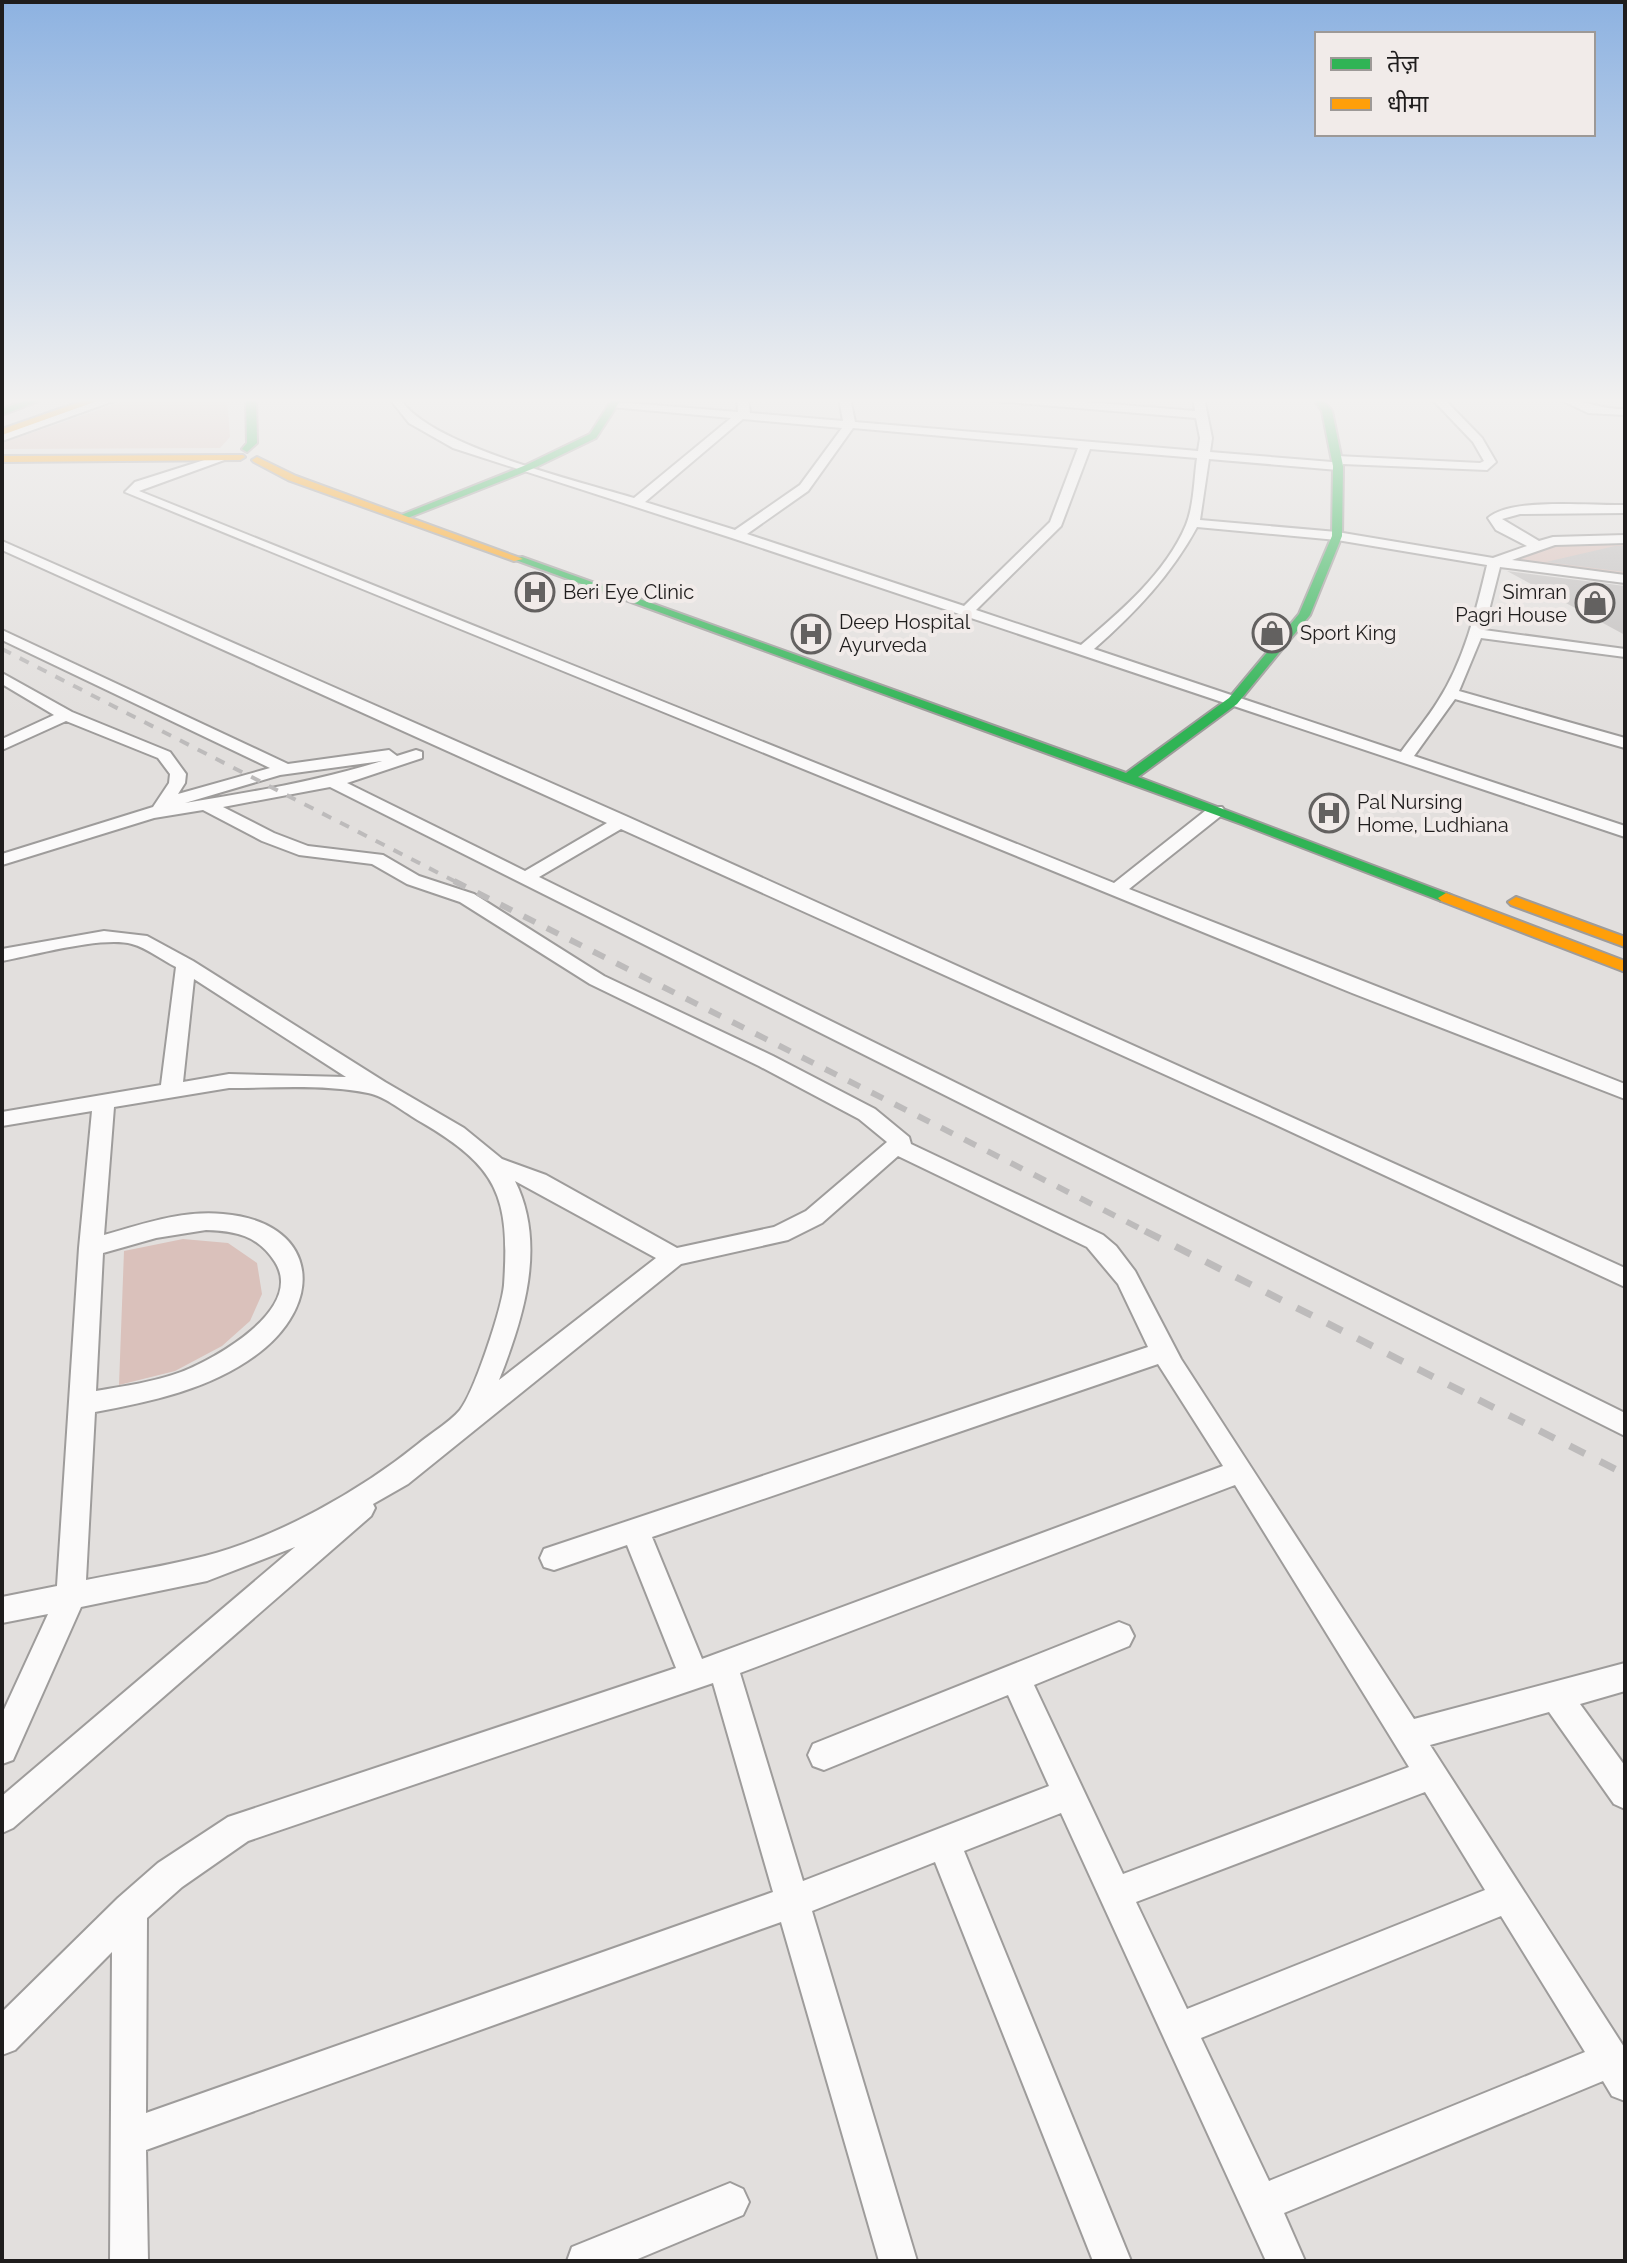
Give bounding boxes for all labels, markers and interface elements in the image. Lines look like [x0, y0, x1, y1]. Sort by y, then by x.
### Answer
legend [1315, 32, 1595, 136]
text: तेज़ [1387, 49, 1420, 78]
text: धीमा [1387, 89, 1429, 118]
hospital icon: Beri Eye Clinic [514, 571, 556, 613]
place label: Beri Eye Clinic [563, 580, 694, 604]
place label: Simran Pagri House [1455, 580, 1567, 627]
shop icon: Simran Pagri House [1574, 582, 1616, 624]
place label: Deep Hospital Ayurveda [839, 610, 971, 657]
shop icon: Sport King [1251, 612, 1293, 654]
hospital icon: Deep Hospital Ayurveda [790, 613, 832, 655]
place label: Sport King [1300, 621, 1396, 645]
place label: Pal Nursing Home, Ludhiana [1357, 790, 1509, 837]
hospital icon: Pal Nursing Home, Ludhiana [1308, 792, 1350, 834]

